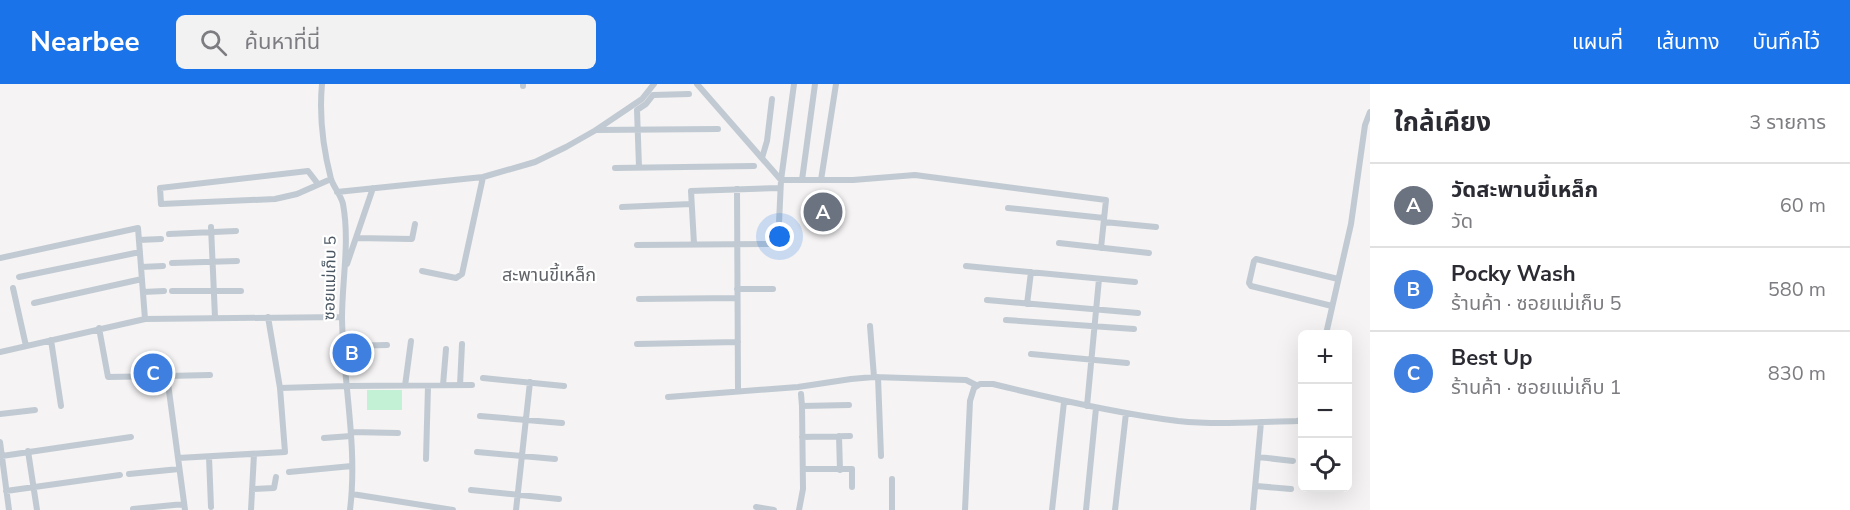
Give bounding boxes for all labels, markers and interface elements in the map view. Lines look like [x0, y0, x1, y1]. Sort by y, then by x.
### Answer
search box [176, 15, 596, 69]
text: Nearbee [30, 23, 140, 61]
icon: search [197, 26, 230, 59]
text: ค้นหาที่นี่ [245, 27, 320, 57]
text: แผนที่ [1572, 28, 1623, 56]
text: เส้นทาง [1656, 28, 1720, 56]
text: บันทึกไว้ [1753, 28, 1820, 56]
text: ใกล้เคียง [1394, 105, 1491, 140]
text: 3 รายการ [1749, 109, 1826, 136]
text: วัดสะพานขี้เหล็ก [1451, 175, 1598, 205]
pin: A [804, 190, 842, 234]
text: A [1406, 192, 1421, 219]
text: 60 m [1780, 192, 1826, 219]
text: วัด [1451, 208, 1473, 235]
your location [765, 222, 794, 251]
street label: ซอยแม่เก็บ 5 [318, 236, 342, 320]
text: Pocky Wash [1451, 259, 1576, 289]
district label: สะพานขี้เหล็ก [502, 262, 596, 287]
text: B [1407, 276, 1420, 303]
text: 580 m [1768, 276, 1826, 303]
text: ร้านค้า · ซอยแม่เก็บ 5 [1451, 290, 1622, 317]
pin: B [332, 330, 372, 376]
map controls [1298, 330, 1352, 492]
button: + [1298, 330, 1352, 384]
text: Best Up [1451, 343, 1533, 373]
pin: C [134, 350, 172, 396]
text: C [1407, 360, 1420, 387]
text: 830 m [1768, 360, 1826, 387]
text: ร้านค้า · ซอยแม่เก็บ 1 [1451, 374, 1622, 401]
button: − [1298, 384, 1352, 438]
button: locate [1298, 438, 1352, 492]

